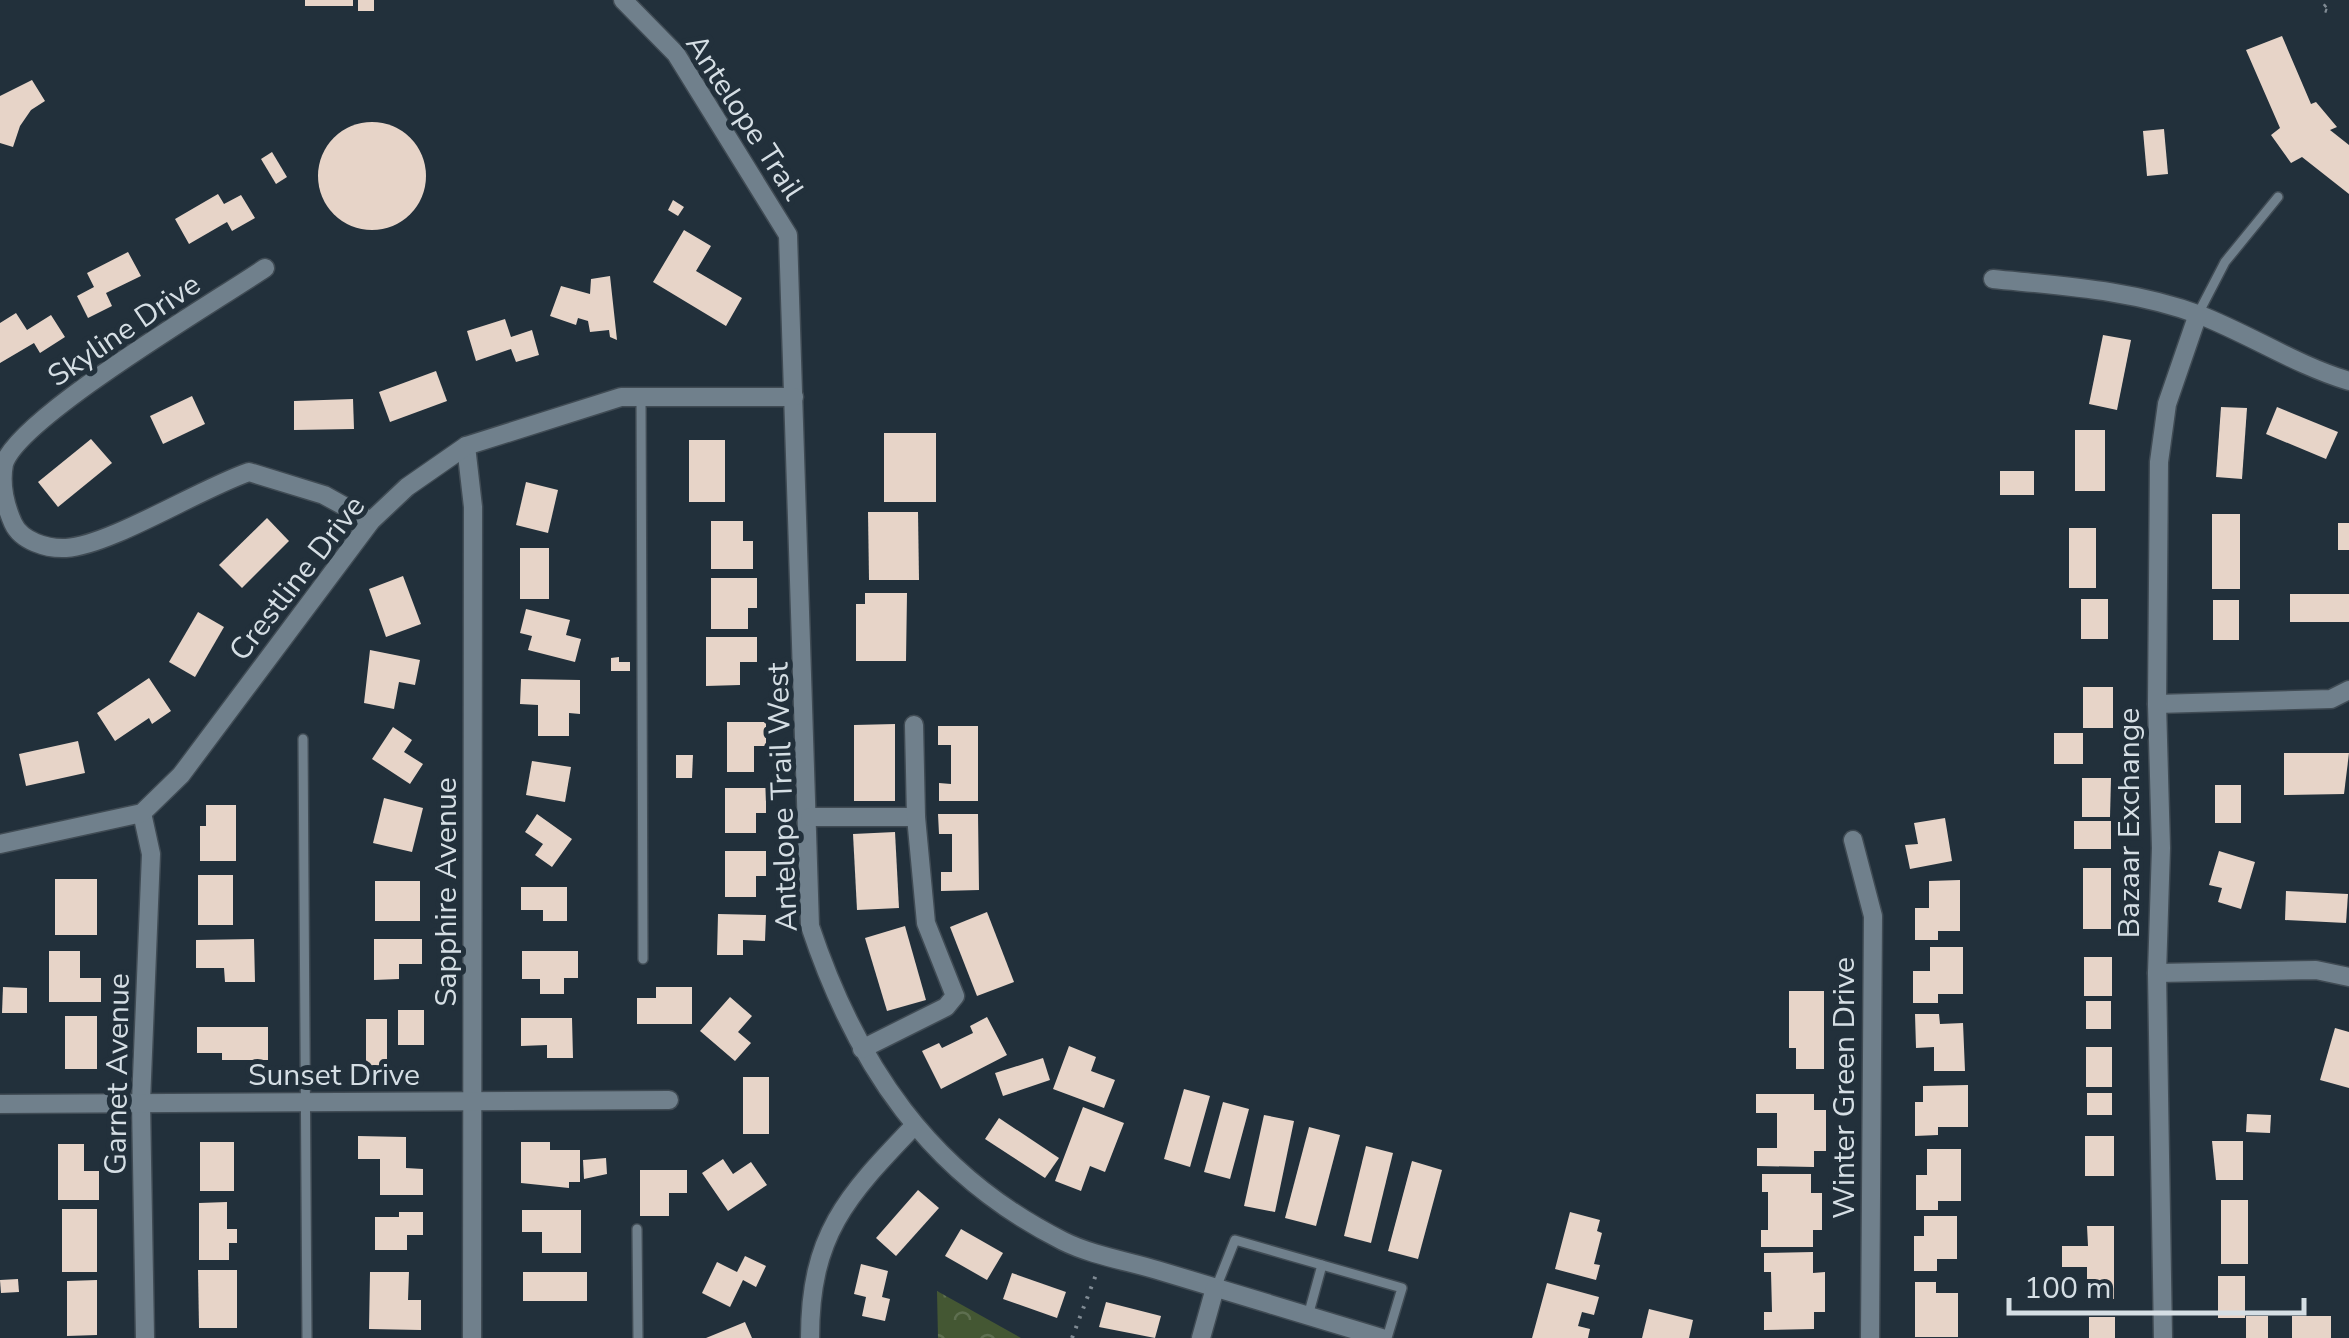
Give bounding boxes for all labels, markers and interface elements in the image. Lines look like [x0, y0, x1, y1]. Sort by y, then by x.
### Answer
street label: Antelope Trail [676, 26, 814, 208]
street label: Skyline Drive [40, 264, 209, 397]
street label: Crestline Drive [220, 487, 375, 669]
street label: Antelope Trail West [757, 661, 808, 932]
street label: Bazaar Exchange [2109, 708, 2150, 938]
street label: Sapphire Avenue [426, 777, 467, 1007]
street label: Winter Green Drive [1824, 957, 1865, 1219]
street label: Garnet Avenue [95, 973, 140, 1175]
street label: Sunset Drive [248, 1055, 420, 1096]
scale bar [2009, 1253, 2304, 1315]
text: 100 m [2024, 1268, 2111, 1309]

